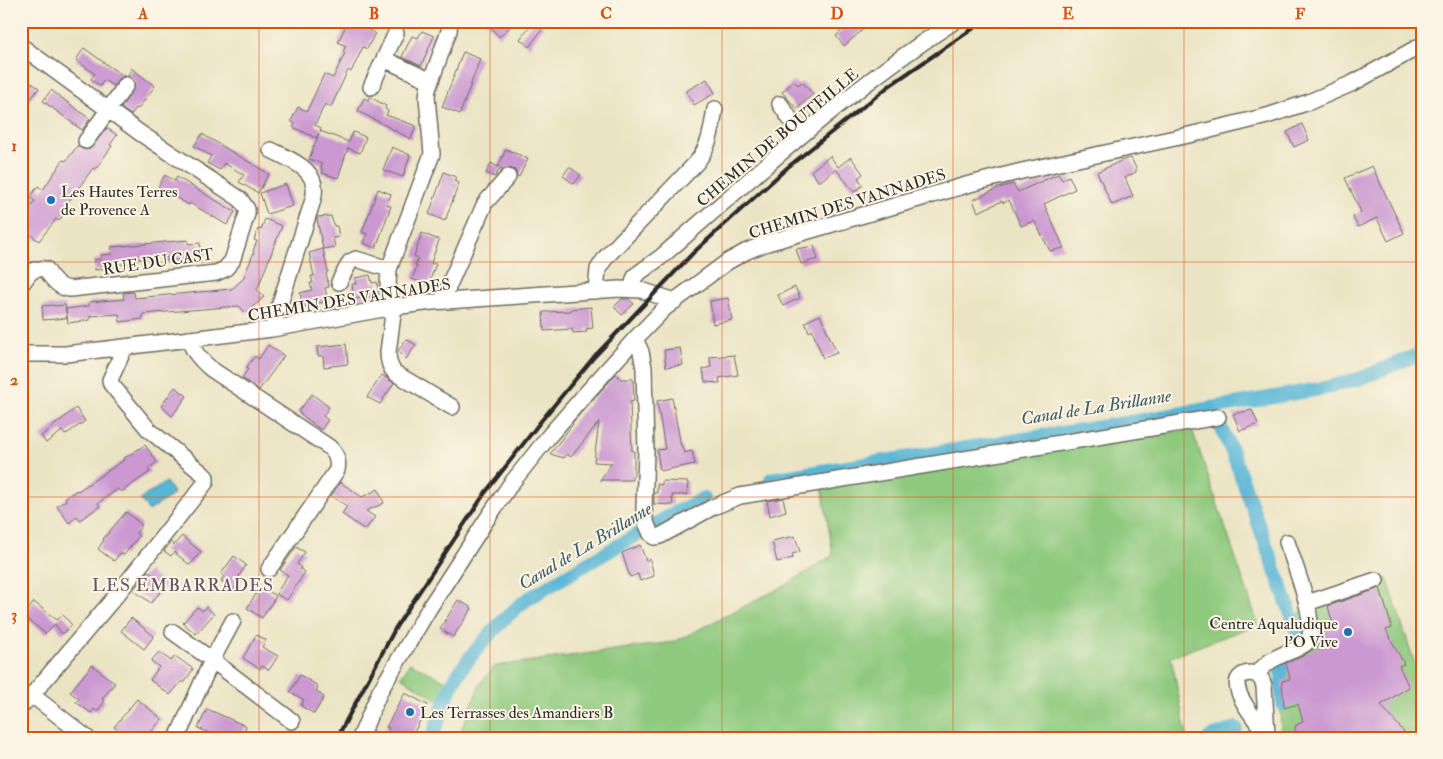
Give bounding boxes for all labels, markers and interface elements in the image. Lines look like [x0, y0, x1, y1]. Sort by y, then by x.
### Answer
text: A [137, 4, 149, 24]
text: B [369, 4, 379, 24]
text: C [600, 4, 612, 24]
text: D [830, 4, 844, 24]
text: E [1062, 4, 1074, 24]
text: F [1295, 4, 1305, 24]
street label: CHEMIN DE BOUTEILLE [693, 64, 863, 211]
text: 1 [11, 136, 17, 156]
street label: CHEMIN DES VANNADES [746, 164, 948, 244]
place label: Les Hautes Terres de Provence A [61, 182, 177, 220]
marker: Les Hautes Terres de Provence A [45, 194, 57, 206]
street label: RUE DU CAST [101, 244, 215, 280]
street label: CHEMIN DES VANNADES [246, 274, 452, 326]
text: 2 [10, 370, 18, 390]
water label: Canal de La Brillanne [1019, 384, 1174, 431]
water label: Canal de La Brillanne [514, 497, 657, 595]
district label: LES EMBARRADES [92, 574, 274, 597]
text: 3 [11, 605, 17, 625]
place label: Centre Aqualudique l'O Vive [1209, 614, 1338, 652]
marker: Centre Aqualudique l'O Vive [1342, 626, 1354, 638]
place label: Les Terrasses des Amandiers B [420, 703, 614, 723]
marker: Les Terrasses des Amandiers B [404, 706, 416, 718]

